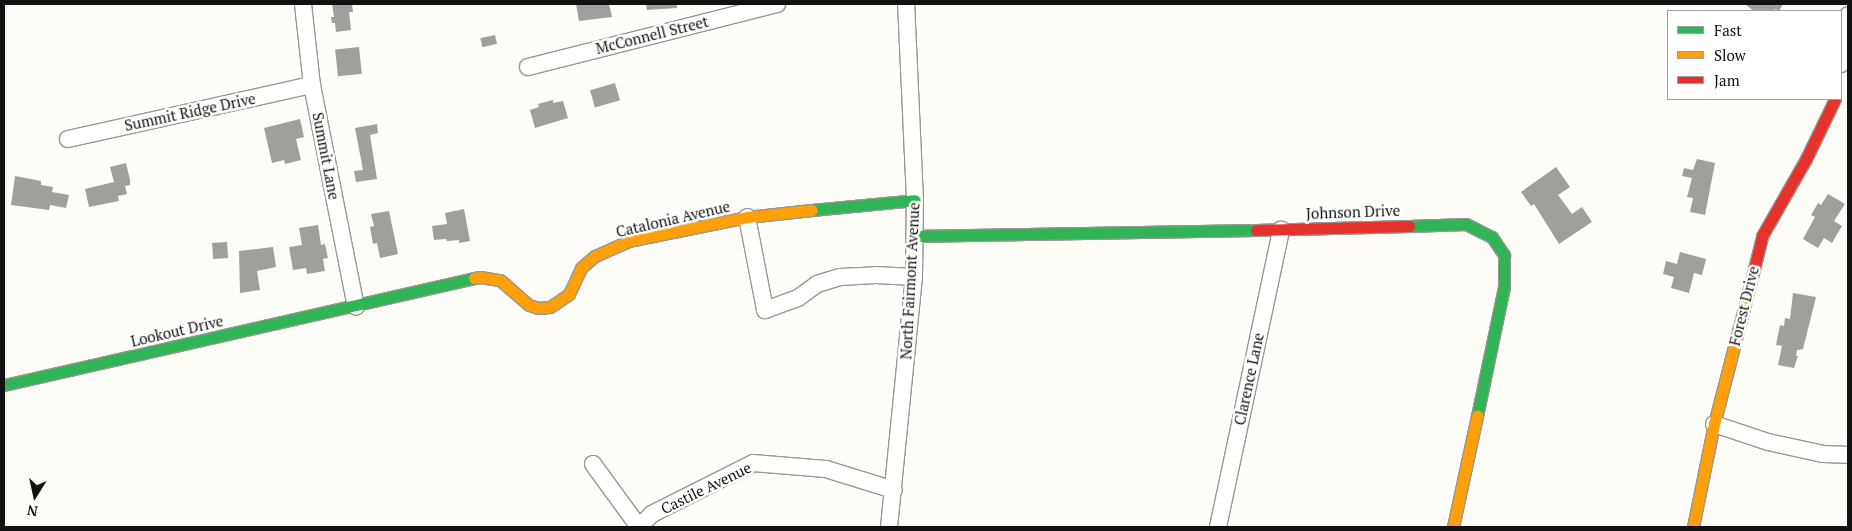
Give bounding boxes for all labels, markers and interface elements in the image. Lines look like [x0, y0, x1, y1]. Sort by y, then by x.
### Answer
legend [1667, 10, 1842, 100]
street label: McConnell Street [594, 12, 710, 58]
text: Fast [1714, 20, 1742, 40]
text: Slow [1714, 45, 1746, 65]
text: Jam [1714, 70, 1740, 90]
street label: Summit Ridge Drive [123, 89, 257, 135]
street label: Summit Lane [309, 111, 343, 201]
street label: Catalonia Avenue [614, 197, 732, 241]
street label: Johnson Drive [1306, 201, 1400, 223]
street label: North Fairmont Avenue [897, 202, 923, 360]
street label: Forest Drive [1725, 264, 1763, 348]
street label: Lookout Drive [129, 312, 225, 350]
street label: Clarence Lane [1230, 331, 1268, 427]
street label: Castile Avenue [658, 458, 754, 518]
north arrow [10, 471, 60, 521]
text: N [25, 501, 39, 522]

